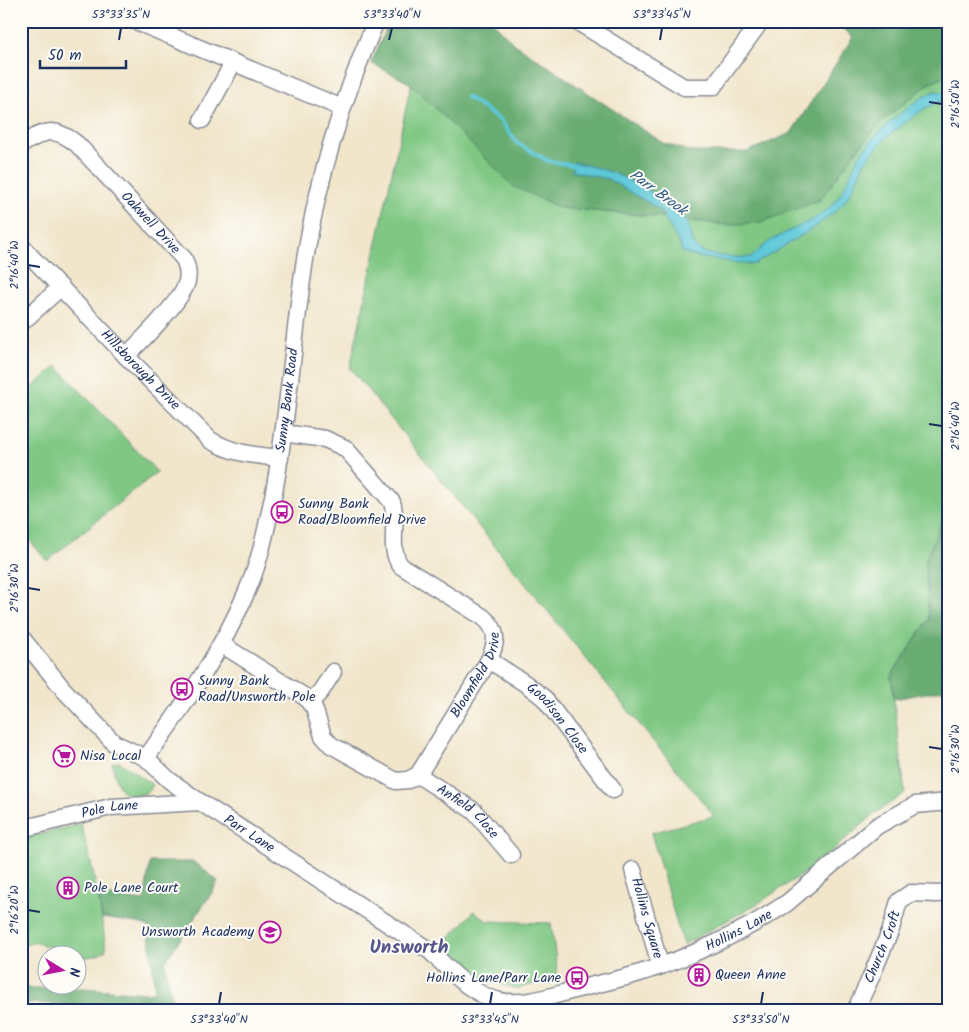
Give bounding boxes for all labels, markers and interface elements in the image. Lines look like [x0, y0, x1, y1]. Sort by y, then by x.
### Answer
text: 53°33'35"N [92, 5, 150, 24]
text: 53°33'40"N [363, 5, 421, 24]
text: 53°33'45"N [633, 5, 691, 24]
scale bar [40, 38, 126, 70]
text: 50 m [48, 44, 82, 68]
text: 2°16'50"W [946, 79, 965, 129]
water label: Parr Brook [624, 164, 693, 223]
street label: Oakwell Drive [115, 186, 186, 260]
text: 2°16'40"W [5, 240, 24, 290]
street label: Hillsborough Drive [95, 324, 186, 416]
street label: Sunny Bank Road [270, 346, 305, 454]
text: 2°16'40"W [946, 401, 965, 451]
place label: Sunny Bank Road/Bloomfield Drive [298, 493, 427, 531]
bus stop icon: Sunny Bank Road/Bloomfield Drive [270, 500, 294, 524]
text: 2°16'30"W [5, 563, 24, 613]
street label: Bloomfield Drive [445, 630, 506, 722]
place label: Sunny Bank Road/Unsworth Pole [198, 670, 316, 708]
bus stop icon: Sunny Bank Road/Unsworth Pole [170, 677, 194, 701]
street label: Goodison Close [522, 677, 594, 759]
text: 2°16'30"W [946, 724, 965, 774]
supermarket icon: Nisa Local [52, 744, 76, 768]
place label: Nisa Local [80, 745, 142, 767]
street label: Anfield Close [432, 779, 504, 844]
street label: Pole Lane [79, 794, 139, 825]
street label: Parr Lane [219, 809, 280, 859]
street label: Hollins Square [625, 875, 669, 962]
building icon: Pole Lane Court [56, 876, 80, 900]
place label: Pole Lane Court [84, 877, 179, 899]
text: 2°16'20"W [5, 885, 24, 935]
street label: Hollins Lane [702, 903, 777, 957]
street label: Church Croft [859, 907, 907, 987]
school or university icon: Unsworth Academy [258, 920, 282, 944]
place label: Unsworth Academy [141, 921, 254, 943]
district label: Unsworth [369, 933, 449, 963]
north arrow [38, 944, 88, 994]
building icon: Queen Anne [687, 963, 711, 987]
place label: Queen Anne [715, 964, 787, 986]
text: N [62, 966, 85, 979]
bus stop icon: Hollins Lane/Parr Lane [565, 966, 589, 990]
place label: Hollins Lane/Parr Lane [426, 967, 562, 989]
text: 53°33'40"N [190, 1010, 248, 1029]
text: 53°33'45"N [461, 1010, 519, 1029]
text: 53°33'50"N [732, 1010, 790, 1029]

